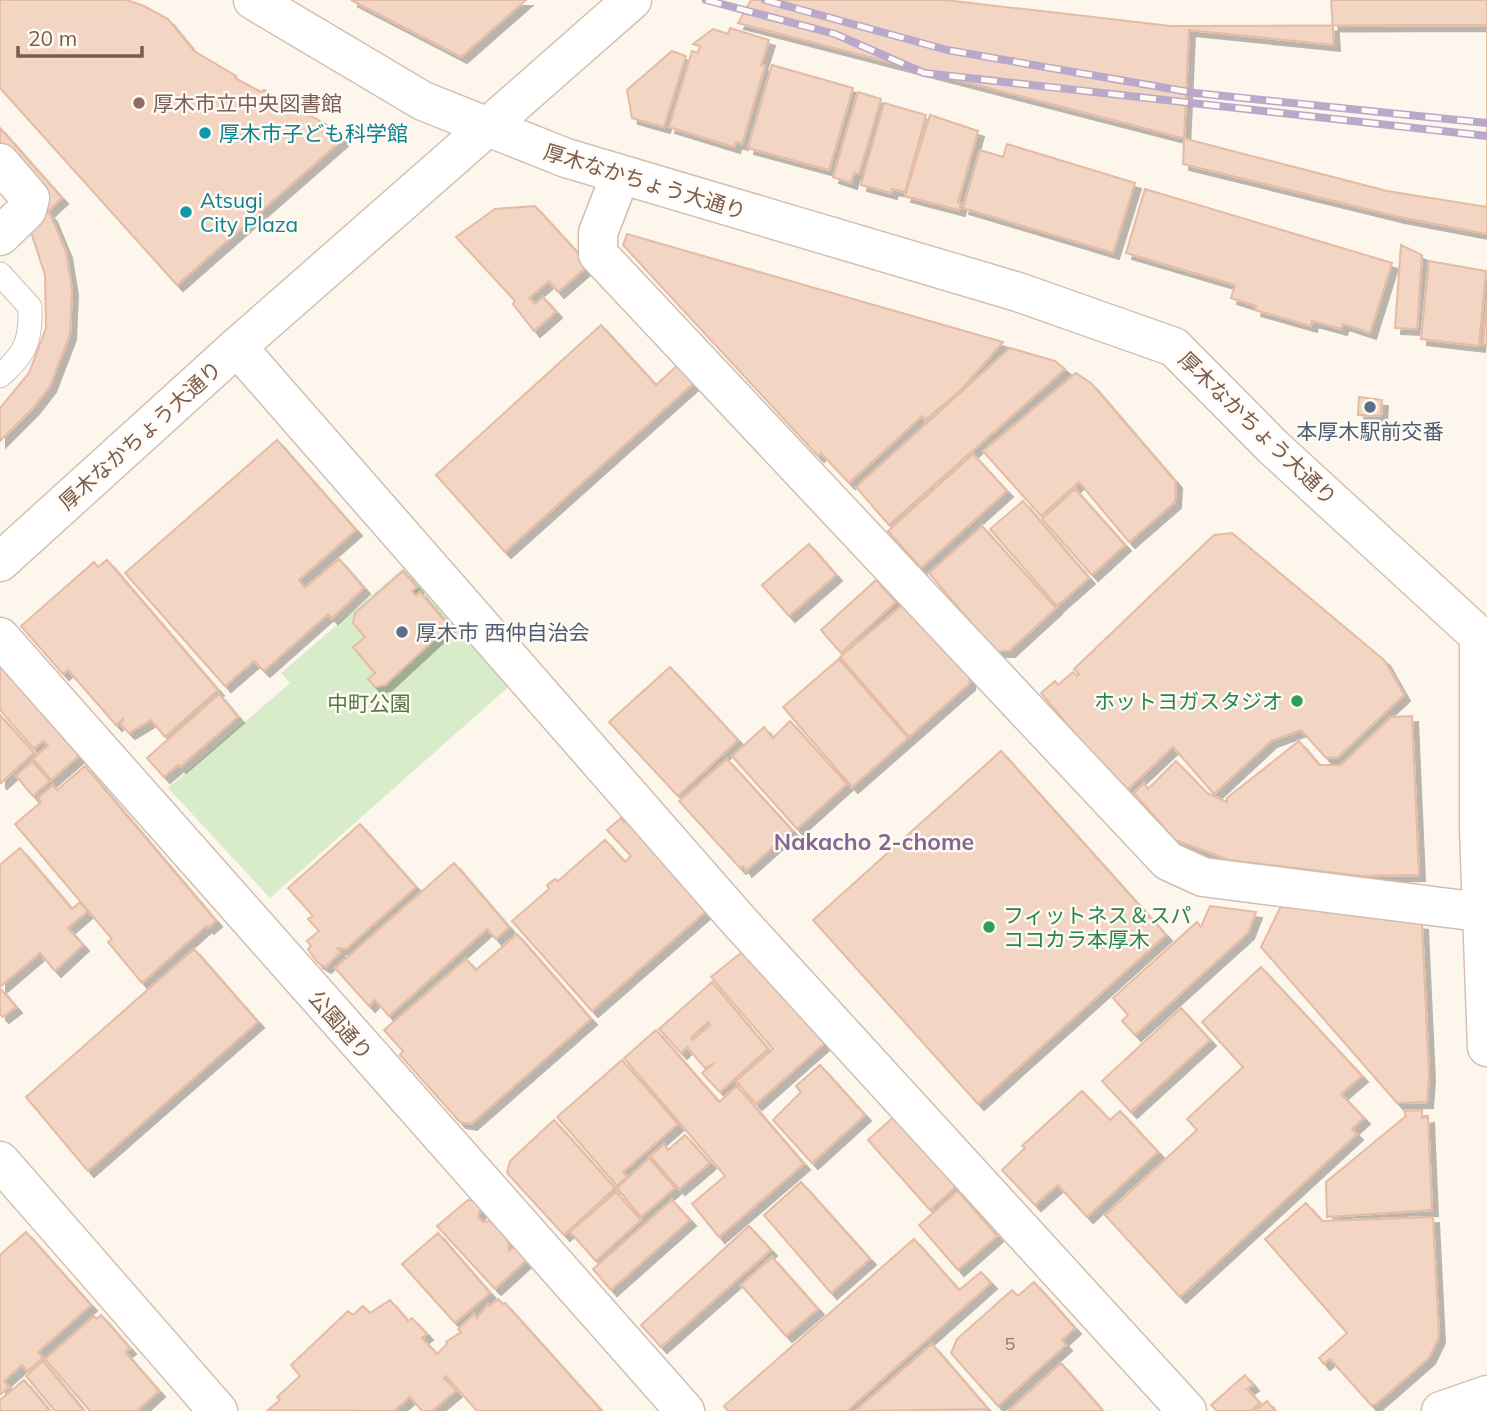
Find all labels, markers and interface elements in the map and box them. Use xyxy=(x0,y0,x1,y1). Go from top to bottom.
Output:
scale bar xyxy=(18,14,142,58)
text: 20 m xyxy=(28,25,77,51)
place label: 厚木市立中央図書館 xyxy=(153,90,342,116)
marker: 厚木市立中央図書館 xyxy=(131,95,147,111)
place label: 厚木市子ども科学館 xyxy=(219,120,408,146)
marker: 厚木市子ども科学館 xyxy=(197,125,213,141)
street label: 厚木なかちょう大通り xyxy=(541,138,749,224)
place label: Atsugi City Plaza xyxy=(200,187,298,237)
marker: Atsugi City Plaza xyxy=(178,204,194,220)
street label: 厚木なかちょう大通り xyxy=(1173,346,1343,510)
street label: 厚木なかちょう大通り xyxy=(53,355,227,515)
marker: 本厚木駅前交番 xyxy=(1362,399,1378,415)
place label: 本厚木駅前交番 xyxy=(1297,418,1444,444)
place label: 厚木市 西仲自治会 xyxy=(416,619,589,645)
marker: 厚木市 西仲自治会 xyxy=(394,624,410,640)
place label: ホットヨガスタジオ xyxy=(1094,688,1283,714)
park label: 中町公園 xyxy=(327,690,411,716)
marker: ホットヨガスタジオ xyxy=(1289,693,1305,709)
district label: Nakacho 2-chome xyxy=(774,827,974,856)
place label: フィットネス＆スパ ココカラ本厚木 xyxy=(1003,902,1192,952)
marker: フィットネス＆スパ ココカラ本厚木 xyxy=(981,919,997,935)
street label: 公園通り xyxy=(304,985,378,1065)
house number: 5 xyxy=(1005,1332,1016,1355)

